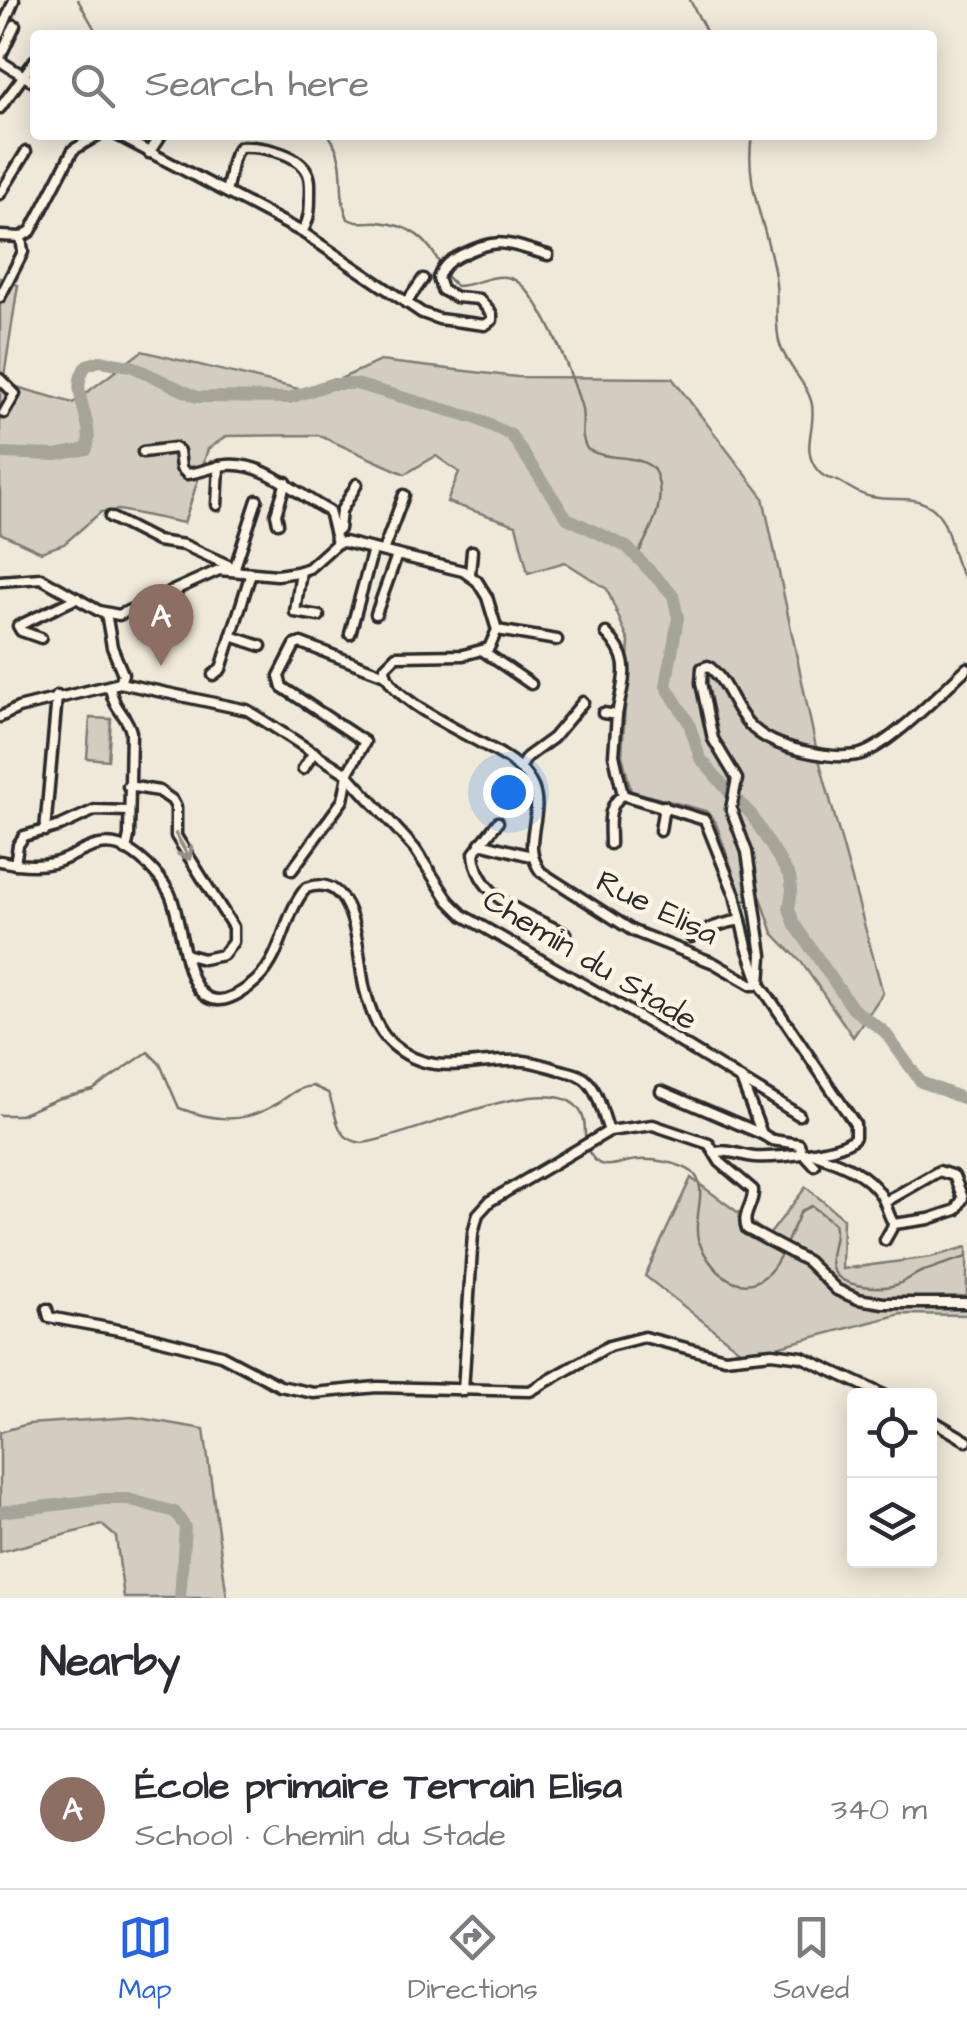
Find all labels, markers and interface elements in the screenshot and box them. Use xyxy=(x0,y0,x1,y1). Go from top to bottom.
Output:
search box xyxy=(30,30,937,140)
icon: search xyxy=(65,58,120,113)
text: Search here xyxy=(145,59,369,111)
pin: A xyxy=(128,584,194,666)
your location xyxy=(483,767,534,818)
one-way arrow xyxy=(174,832,193,861)
street label: Rue Elisa xyxy=(589,859,725,957)
street label: Chemin du Stade xyxy=(474,878,706,1042)
map controls xyxy=(847,1388,937,1568)
button: locate xyxy=(847,1388,937,1478)
button: layers xyxy=(847,1478,937,1568)
text: Nearby xyxy=(40,1634,180,1692)
text: École primaire Terrain Elisa xyxy=(135,1761,622,1813)
text: A xyxy=(62,1787,83,1832)
text: 340 m xyxy=(831,1787,927,1832)
text: School · Chemin du Stade xyxy=(135,1813,506,1858)
tab: Map xyxy=(118,1910,173,2009)
tab: Directions xyxy=(408,1910,538,2009)
tab: Saved xyxy=(773,1910,849,2009)

